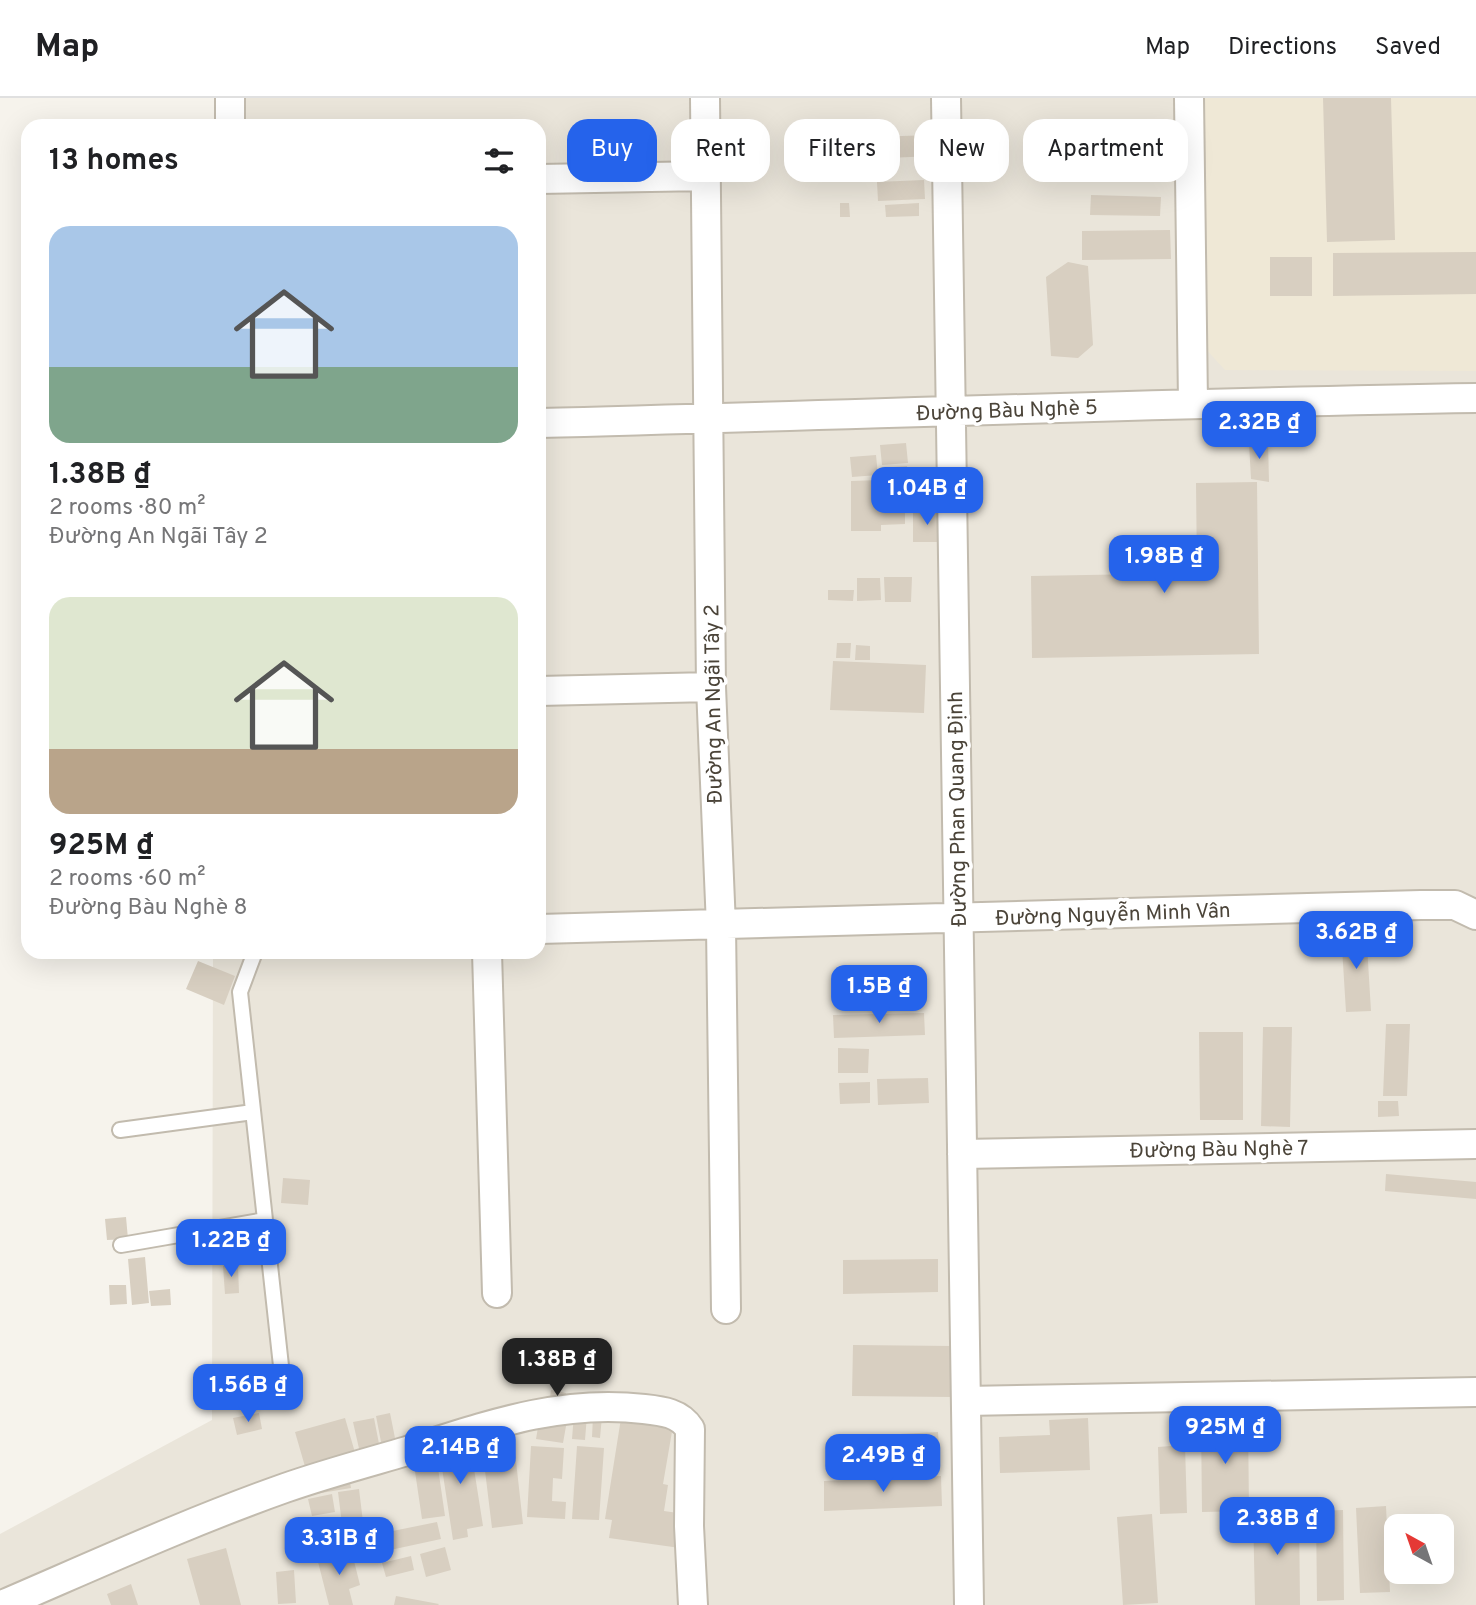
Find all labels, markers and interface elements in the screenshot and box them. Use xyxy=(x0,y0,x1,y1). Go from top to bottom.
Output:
text: Map xyxy=(35,27,99,69)
text: Map xyxy=(1145,33,1190,63)
text: Directions xyxy=(1228,33,1337,63)
text: Saved xyxy=(1375,33,1441,63)
chip: Buy xyxy=(567,119,657,182)
chip: Rent xyxy=(671,119,770,182)
chip: Filters xyxy=(784,119,900,182)
chip: New xyxy=(914,119,1009,182)
chip: Apartment xyxy=(1023,119,1188,182)
icon: filters xyxy=(480,142,518,180)
text: 13 homes xyxy=(49,143,179,180)
icon: home xyxy=(221,271,347,397)
street label: Đường Bàu Nghè 5 xyxy=(916,395,1098,428)
pin: 2.32B ₫ xyxy=(1194,402,1324,461)
text: 2.32B ₫ xyxy=(1218,409,1300,438)
text: 1.38B ₫ xyxy=(49,457,151,494)
pin: 1.04B ₫ xyxy=(862,468,992,527)
text: 1.04B ₫ xyxy=(887,475,967,504)
text: 2 rooms · 80 m² xyxy=(49,494,206,523)
text: Đường An Ngãi Tây 2 xyxy=(49,523,268,552)
pin: 1.98B ₫ xyxy=(1099,536,1229,595)
text: 1.98B ₫ xyxy=(1125,543,1203,572)
street label: Đường An Ngãi Tây 2 xyxy=(699,604,730,804)
icon: home xyxy=(221,642,347,768)
street label: Đường Phan Quang Định xyxy=(943,691,974,927)
text: 925M ₫ xyxy=(49,828,153,865)
text: 2 rooms · 60 m² xyxy=(49,865,206,894)
text: Đường Bàu Nghè 8 xyxy=(49,894,248,923)
street label: Đường Nguyễn Minh Vân xyxy=(995,897,1231,933)
pin: 3.62B ₫ xyxy=(1291,912,1421,971)
text: 3.62B ₫ xyxy=(1315,919,1397,948)
pin: 1.5B ₫ xyxy=(822,965,936,1025)
text: 1.5B ₫ xyxy=(847,973,911,1002)
street label: Đường Bàu Nghè 7 xyxy=(1129,1135,1309,1166)
pin: 1.22B ₫ xyxy=(166,1220,296,1279)
text: 1.22B ₫ xyxy=(192,1227,270,1256)
pin: 1.38B ₫ xyxy=(492,1338,622,1398)
text: 1.38B ₫ xyxy=(518,1346,596,1375)
pin: 1.56B ₫ xyxy=(183,1364,313,1424)
text: 1.56B ₫ xyxy=(209,1372,287,1401)
pin: 925M ₫ xyxy=(1168,1406,1282,1466)
text: 925M ₫ xyxy=(1185,1414,1265,1443)
pin: 2.14B ₫ xyxy=(395,1426,525,1486)
text: 2.14B ₫ xyxy=(421,1434,499,1463)
pin: 2.49B ₫ xyxy=(818,1434,948,1494)
text: 2.49B ₫ xyxy=(841,1442,925,1471)
pin: 2.38B ₫ xyxy=(1212,1498,1342,1557)
text: 2.38B ₫ xyxy=(1236,1505,1318,1534)
north arrow xyxy=(1384,1514,1454,1584)
map controls xyxy=(1384,1514,1454,1584)
pin: 3.31B ₫ xyxy=(274,1518,404,1577)
text: 3.31B ₫ xyxy=(301,1525,377,1554)

